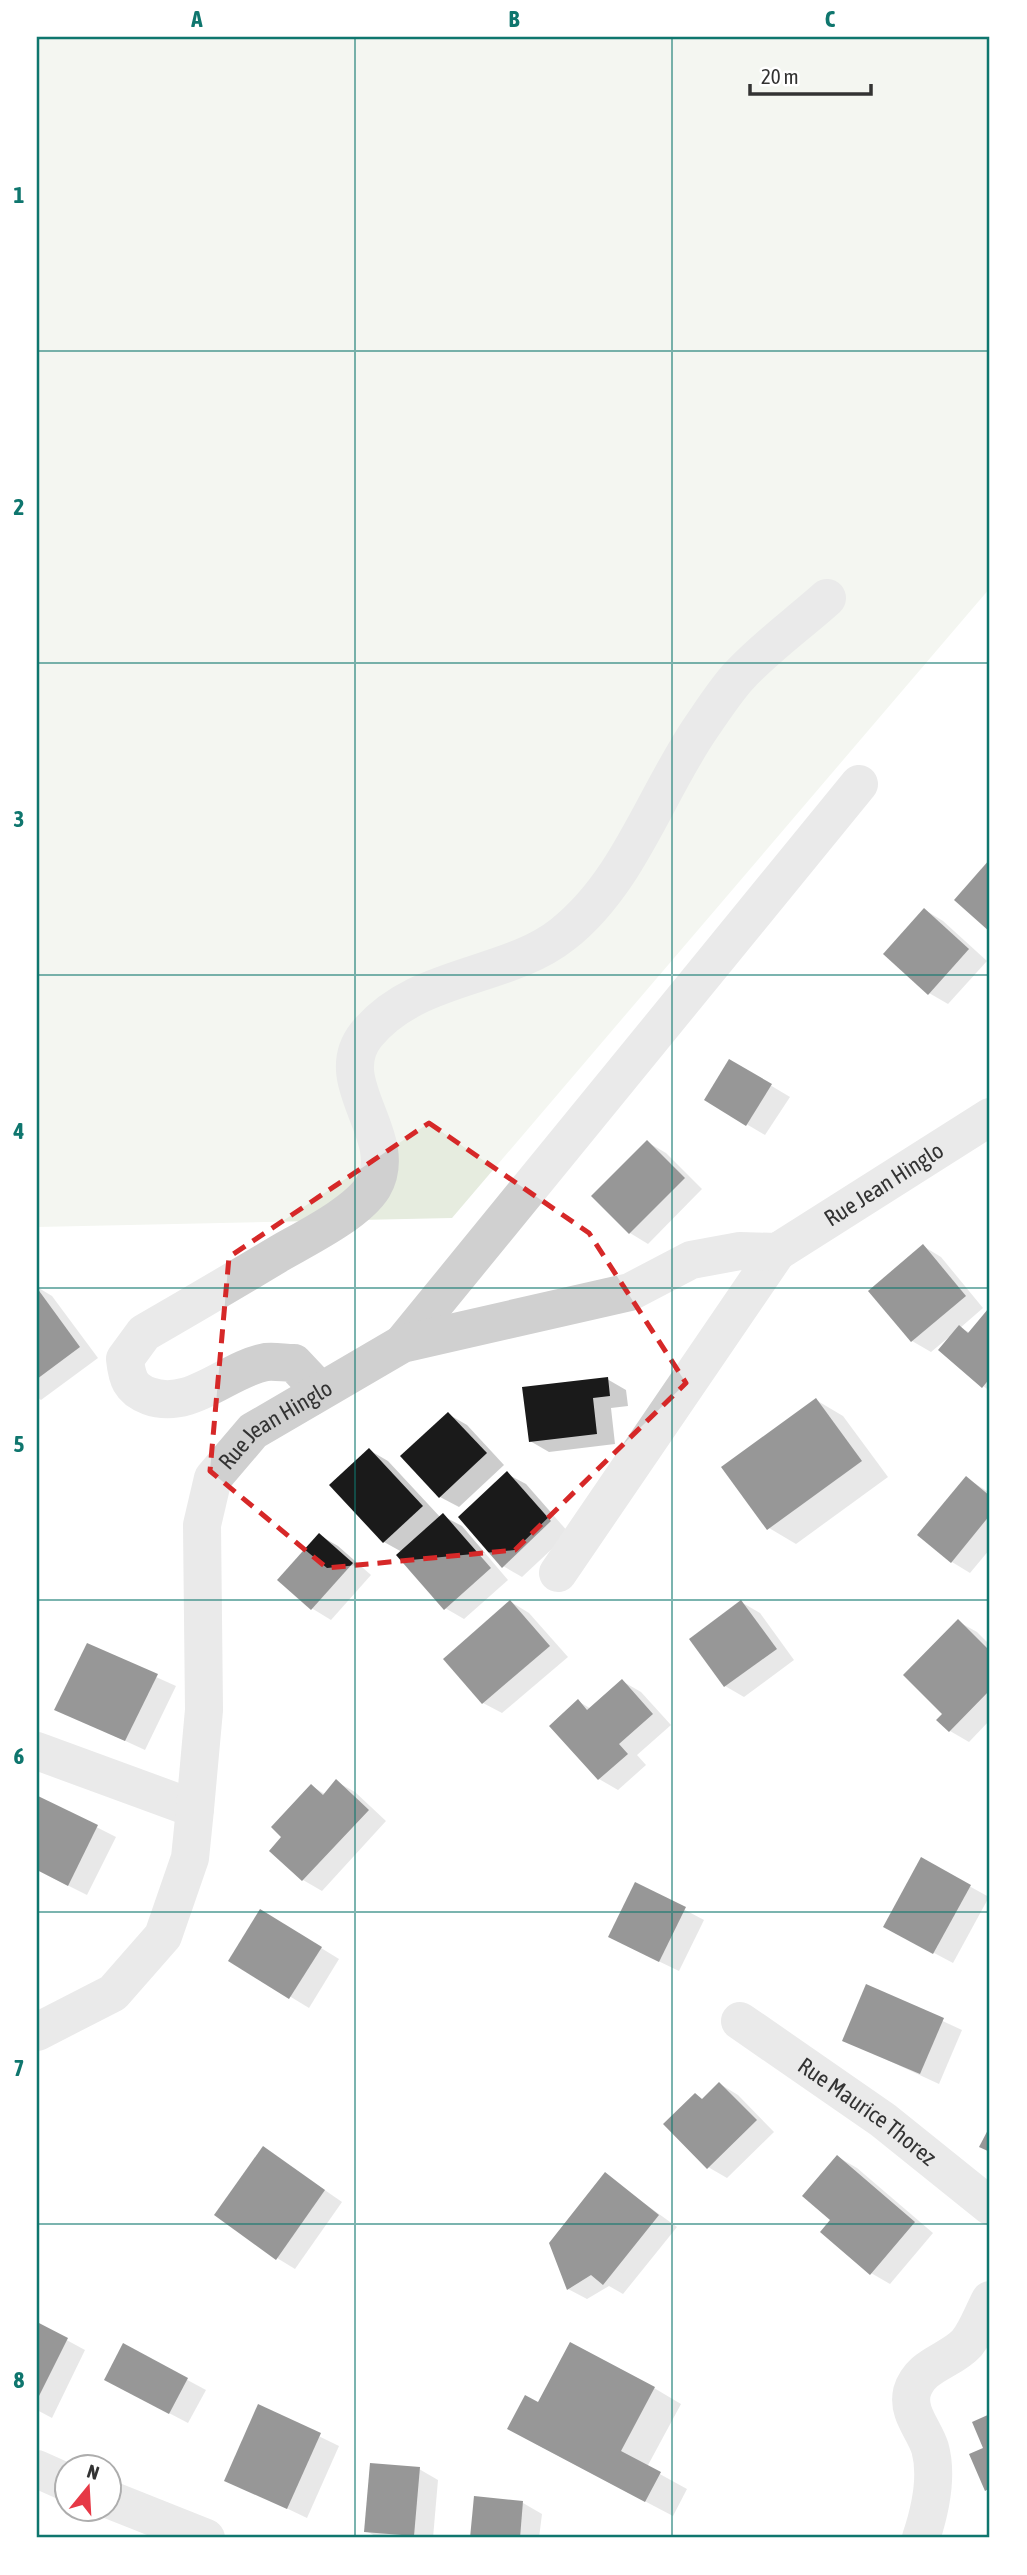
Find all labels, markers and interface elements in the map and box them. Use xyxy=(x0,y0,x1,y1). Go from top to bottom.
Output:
text: A xyxy=(190,6,203,32)
text: B xyxy=(509,6,520,32)
text: C xyxy=(825,6,836,32)
scale bar xyxy=(750,52,871,96)
text: 20 m xyxy=(761,64,799,88)
text: 1 xyxy=(14,182,25,208)
text: 2 xyxy=(14,494,24,520)
text: 3 xyxy=(14,806,24,832)
text: 4 xyxy=(13,1118,25,1144)
street label: Rue Jean Hinglo xyxy=(820,1137,948,1232)
street label: Rue Jean Hinglo xyxy=(213,1375,337,1475)
text: 5 xyxy=(14,1431,25,1457)
text: 6 xyxy=(14,1743,25,1769)
street label: Rue Maurice Thorez xyxy=(793,2052,941,2171)
text: 7 xyxy=(14,2055,24,2081)
text: 8 xyxy=(14,2367,25,2393)
north arrow xyxy=(52,2452,122,2522)
text: N xyxy=(85,2460,102,2484)

